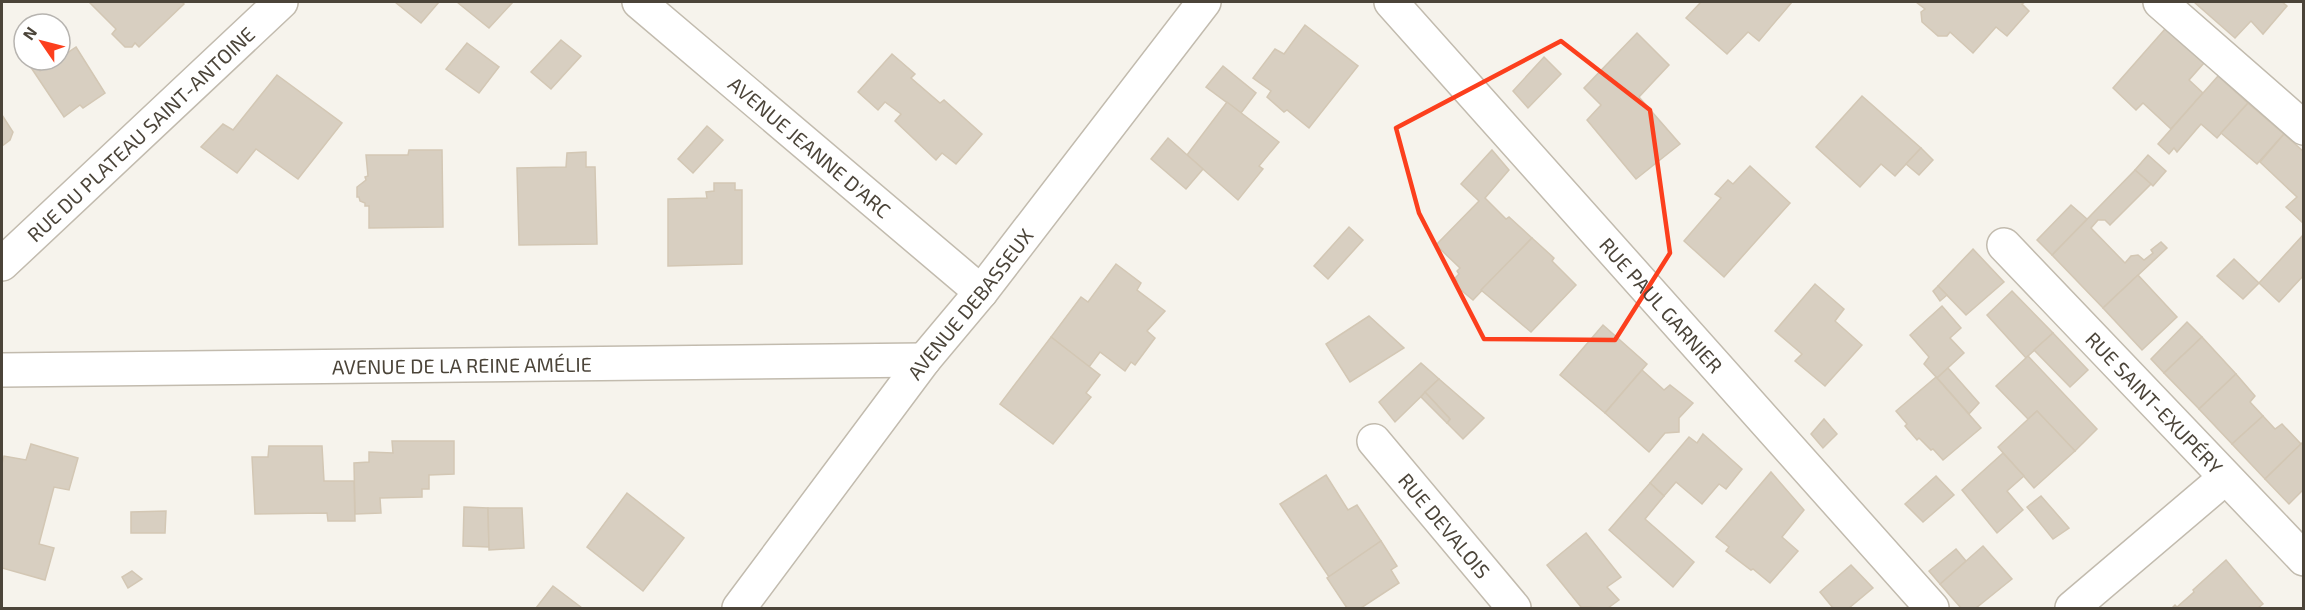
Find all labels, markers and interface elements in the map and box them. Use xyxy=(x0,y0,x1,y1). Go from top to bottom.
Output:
north arrow xyxy=(12,12,72,72)
street label: RUE DU PLATEAU SAINT-ANTOINE xyxy=(22,21,260,245)
street label: AVENUE JEANNE D'ARC xyxy=(724,71,896,222)
street label: AVENUE DEBASSEUX xyxy=(902,223,1038,384)
street label: RUE PAUL GARNIER xyxy=(1595,232,1728,377)
street label: RUE SAINT-EXUPÉRY xyxy=(2081,327,2228,479)
street label: AVENUE DE LA REINE AMÉLIE xyxy=(332,352,592,378)
street label: RUE DEVALOIS xyxy=(1394,468,1496,583)

